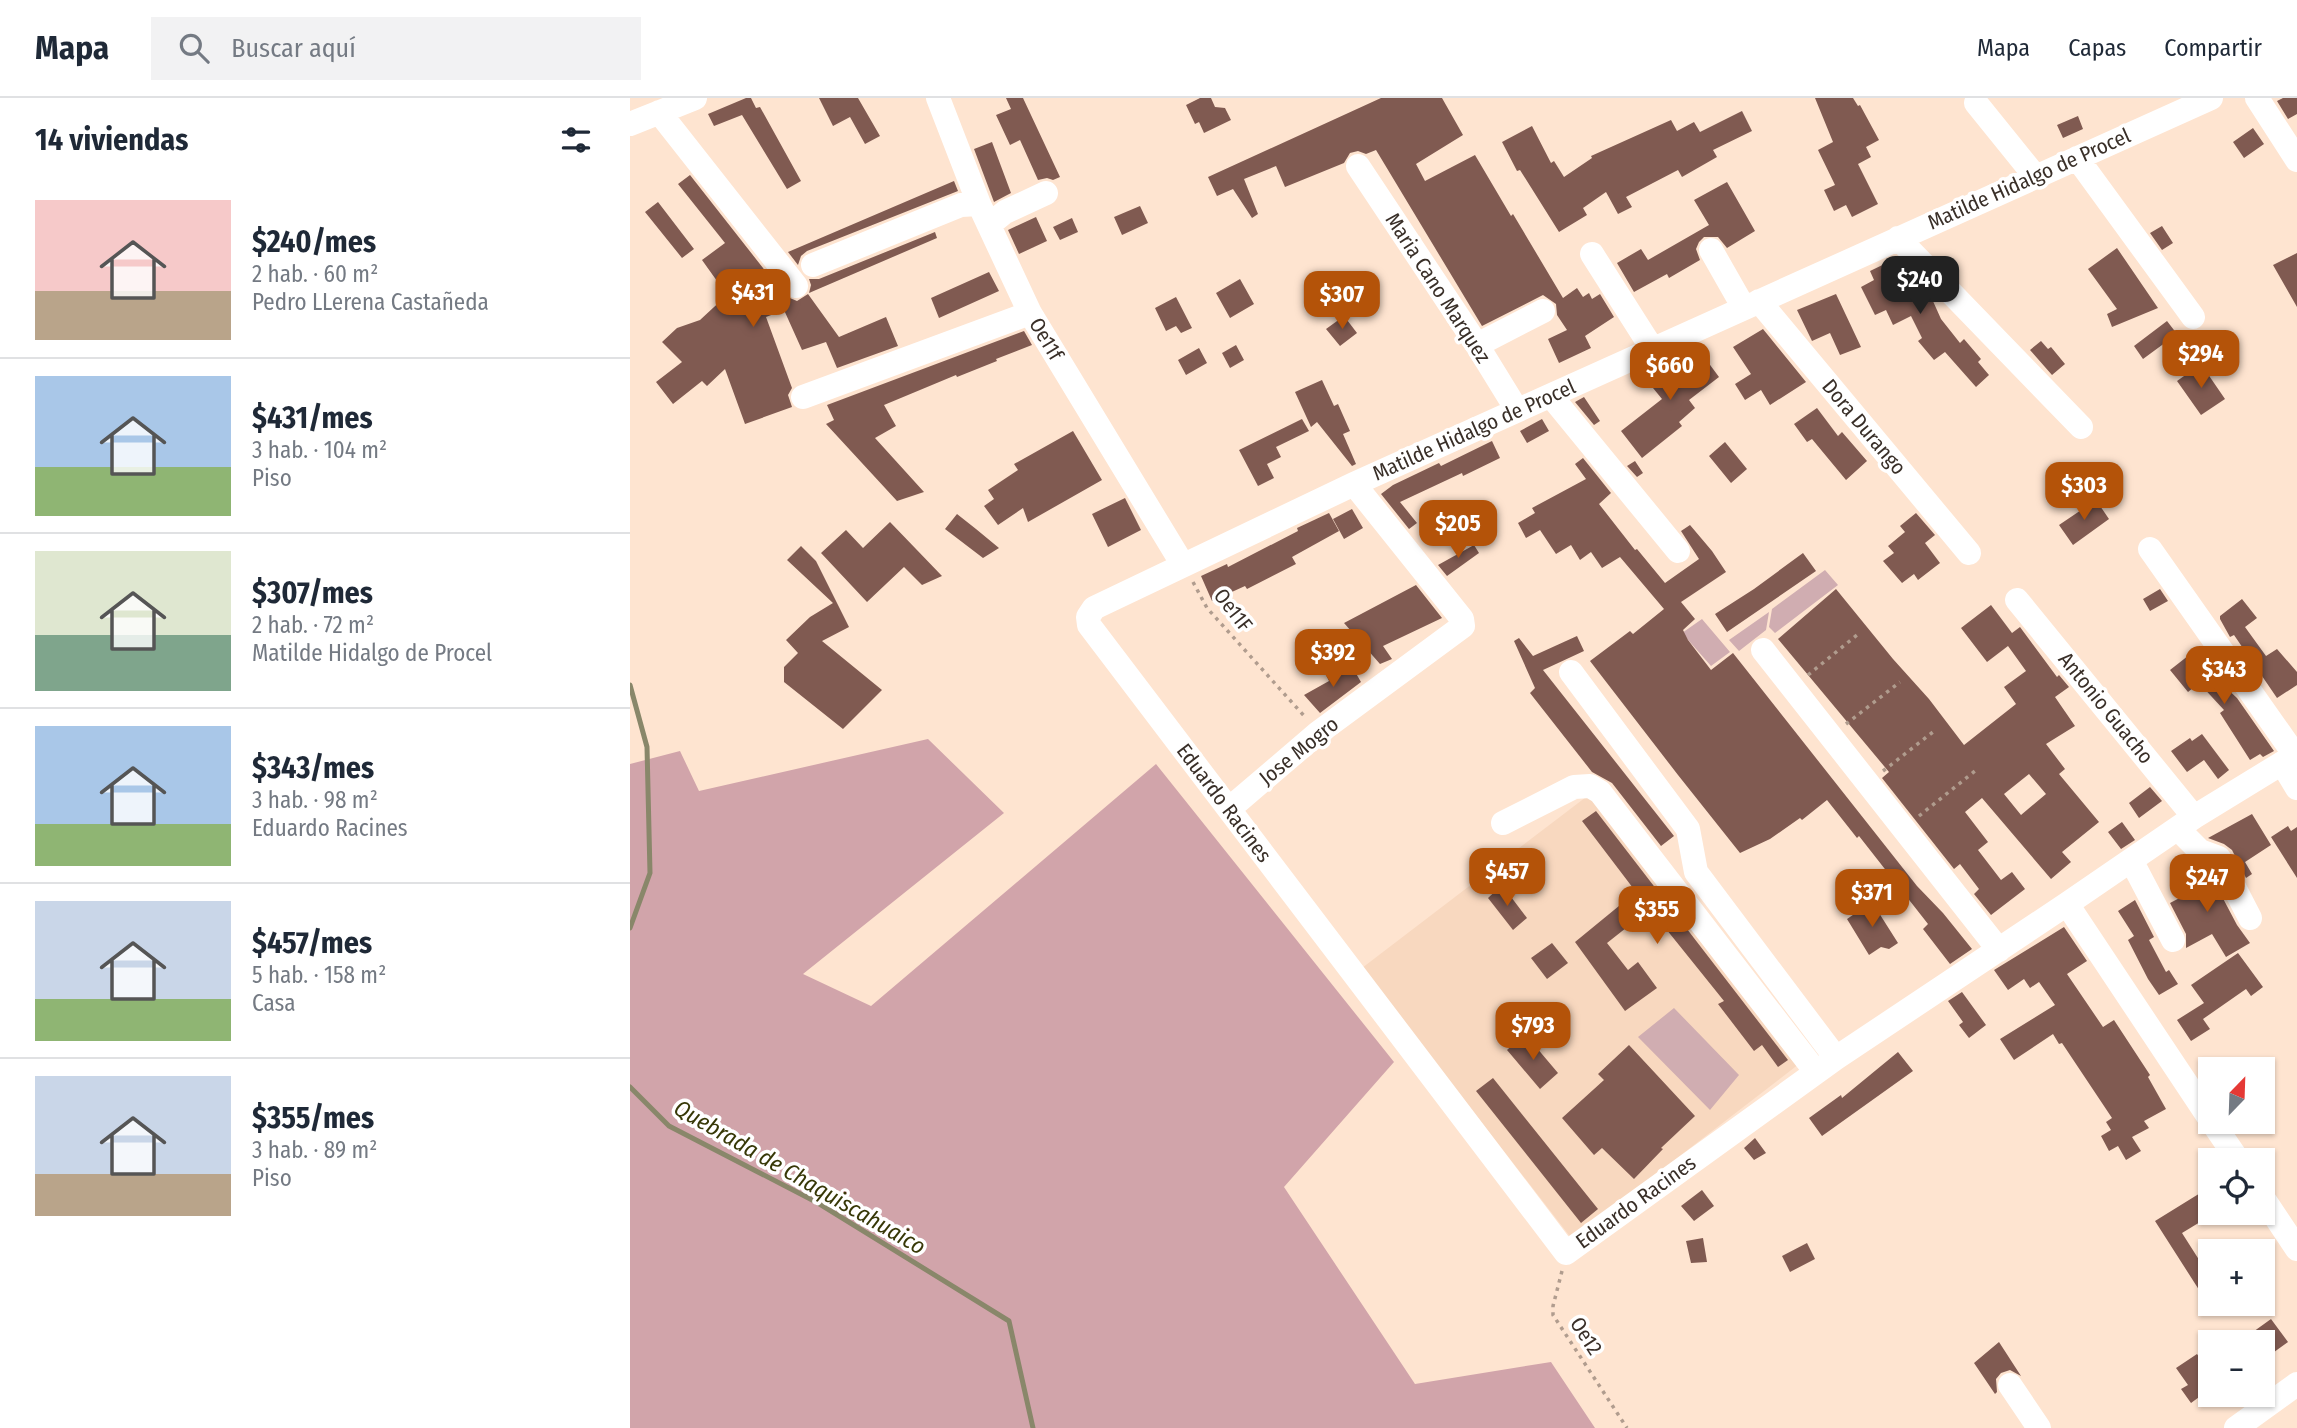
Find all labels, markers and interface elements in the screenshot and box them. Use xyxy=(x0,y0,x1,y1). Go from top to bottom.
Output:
search box xyxy=(151,17,641,80)
text: Mapa xyxy=(35,28,109,68)
icon: search xyxy=(175,29,213,67)
text: Buscar aquí xyxy=(231,33,356,64)
text: Mapa xyxy=(1977,34,2030,62)
text: Capas xyxy=(2068,34,2126,62)
text: Compartir xyxy=(2164,34,2262,62)
icon: filters xyxy=(557,121,595,159)
text: 14 viviendas xyxy=(35,122,188,158)
street label: Matilde Hidalgo de Procel xyxy=(1924,122,2135,235)
street label: Maria Cano Marquez xyxy=(1380,208,1496,368)
text: $240/mes xyxy=(252,224,376,260)
icon: home xyxy=(91,228,175,312)
pin: $240 xyxy=(1879,256,1961,316)
text: 2 hab. · 60 m² xyxy=(252,260,378,288)
text: $240 xyxy=(1897,265,1943,293)
pin: $431 xyxy=(712,270,794,329)
pin: $307 xyxy=(1301,272,1383,331)
text: $431 xyxy=(731,278,775,306)
text: $307 xyxy=(1320,280,1364,308)
text: Pedro LLerena Castañeda xyxy=(252,288,489,316)
street label: Oe11f xyxy=(1023,313,1070,366)
pin: $294 xyxy=(2160,330,2242,390)
text: $294 xyxy=(2178,339,2224,367)
pin: $660 xyxy=(1629,342,1711,402)
text: $660 xyxy=(1646,351,1694,379)
street label: Matilde Hidalgo de Procel xyxy=(1369,373,1580,486)
street label: Dora Durango xyxy=(1816,374,1912,480)
text: $431/mes xyxy=(252,400,373,436)
icon: home xyxy=(91,404,175,488)
text: 3 hab. · 104 m² xyxy=(252,436,387,464)
pin: $303 xyxy=(2043,462,2125,522)
text: Piso xyxy=(252,464,292,492)
text: $303 xyxy=(2061,471,2107,499)
pin: $205 xyxy=(1417,500,1499,560)
text: $205 xyxy=(1435,509,1481,537)
text: $307/mes xyxy=(252,575,373,611)
icon: home xyxy=(91,579,175,663)
street label: Oe11F xyxy=(1208,583,1258,637)
text: 2 hab. · 72 m² xyxy=(252,611,374,639)
pin: $392 xyxy=(1292,630,1374,689)
text: $392 xyxy=(1311,638,1355,666)
text: Matilde Hidalgo de Procel xyxy=(252,639,492,667)
pin: $343 xyxy=(2183,646,2265,706)
street label: Antonio Guacho xyxy=(2053,647,2159,769)
text: $343 xyxy=(2202,655,2246,683)
street label: Jose Mogro xyxy=(1254,711,1344,791)
street label: Eduardo Racines xyxy=(1171,738,1277,868)
text: $343/mes xyxy=(252,750,374,786)
icon: home xyxy=(91,754,175,838)
text: 3 hab. · 98 m² xyxy=(252,786,378,814)
text: Eduardo Racines xyxy=(252,814,408,842)
pin: $457 xyxy=(1466,848,1548,908)
pin: $247 xyxy=(2166,854,2248,914)
text: $457 xyxy=(1485,857,1529,885)
text: $247 xyxy=(2186,863,2228,891)
pin: $371 xyxy=(1831,870,1913,929)
text: $371 xyxy=(1851,878,1893,906)
pin: $355 xyxy=(1616,886,1698,946)
text: $355 xyxy=(1635,895,1679,923)
text: $457/mes xyxy=(252,925,372,961)
icon: home xyxy=(91,929,175,1013)
text: 5 hab. · 158 m² xyxy=(252,961,386,989)
text: Casa xyxy=(252,989,296,1017)
pin: $793 xyxy=(1492,1002,1574,1062)
text: $793 xyxy=(1511,1011,1555,1039)
north arrow xyxy=(2198,1057,2275,1134)
map controls xyxy=(2198,1057,2275,1407)
water label: Quebrada de Chaquiscahuaico xyxy=(669,1093,931,1261)
text: $355/mes xyxy=(252,1100,374,1136)
icon: home xyxy=(91,1104,175,1188)
text: 3 hab. · 89 m² xyxy=(252,1136,377,1164)
button: locate xyxy=(2198,1148,2275,1225)
street label: Eduardo Racines xyxy=(1571,1150,1701,1254)
text: Piso xyxy=(252,1164,292,1192)
button: + xyxy=(2198,1239,2275,1316)
street label: Oe12 xyxy=(1564,1312,1608,1360)
button: − xyxy=(2198,1330,2275,1407)

